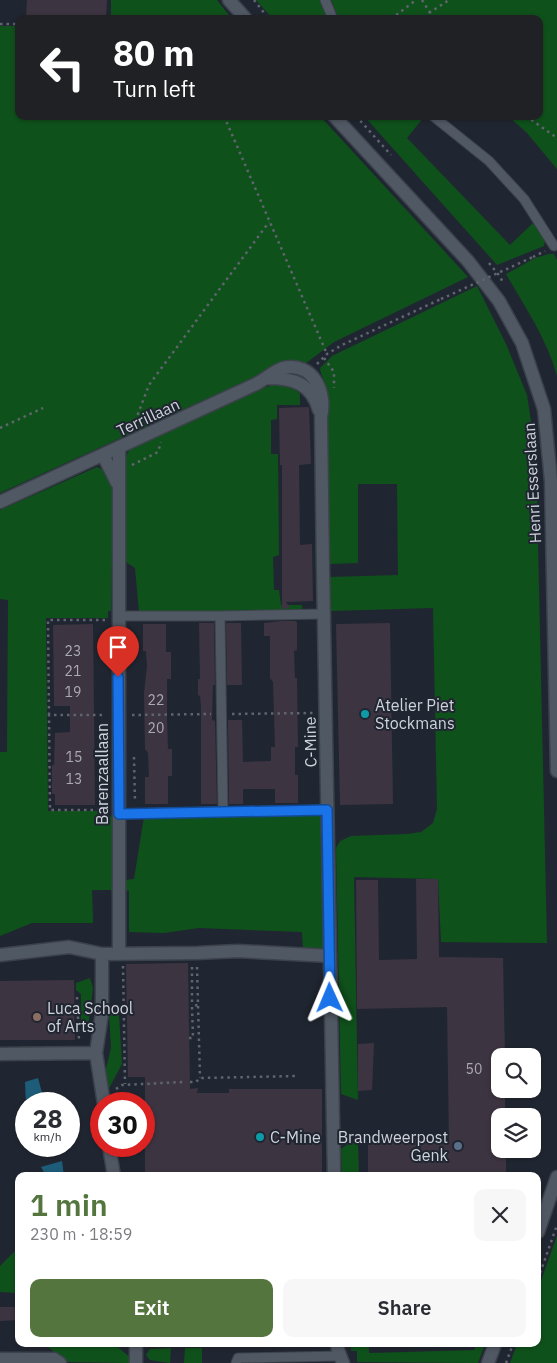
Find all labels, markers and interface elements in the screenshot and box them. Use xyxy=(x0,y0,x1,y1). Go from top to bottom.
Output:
text: 80 m xyxy=(113,30,195,76)
icon: left xyxy=(30,35,95,100)
text: Turn left xyxy=(113,74,196,103)
street label: Terrillaan xyxy=(113,394,183,440)
street label: Henri Esserslaan xyxy=(519,422,545,544)
pin xyxy=(97,626,139,677)
icon: arrive xyxy=(104,633,132,661)
house number: 23 xyxy=(65,642,81,660)
house number: 21 xyxy=(65,662,81,680)
house number: 19 xyxy=(65,683,81,701)
house number: 22 xyxy=(148,691,164,709)
place label: Atelier Piet Stockmans xyxy=(375,695,455,733)
marker: Atelier Piet Stockmans xyxy=(359,708,371,720)
street label: C-Mine xyxy=(300,716,320,768)
house number: 20 xyxy=(148,719,164,737)
street label: Barenzaallaan xyxy=(92,723,112,825)
house number: 15 xyxy=(66,748,82,766)
house number: 13 xyxy=(66,770,82,788)
position arrow xyxy=(303,971,355,1023)
place label: Luca School of Arts xyxy=(47,998,133,1036)
marker: Luca School of Arts xyxy=(31,1011,43,1023)
map controls xyxy=(491,1048,541,1158)
button: search xyxy=(491,1048,541,1098)
house number: 50 xyxy=(466,1060,482,1078)
speed limit sign: 30 xyxy=(90,1092,155,1157)
text: 28 xyxy=(32,1102,63,1135)
button: layers xyxy=(491,1108,541,1158)
place label: C-Mine xyxy=(270,1127,321,1147)
place label: Brandweerpost Genk xyxy=(338,1127,449,1165)
text: km/h xyxy=(33,1129,62,1144)
marker: C-Mine xyxy=(254,1131,266,1143)
marker: Brandweerpost Genk xyxy=(452,1140,464,1152)
text: 1 min xyxy=(30,1185,108,1224)
button: close xyxy=(474,1189,526,1241)
text: 230 m · 18:59 xyxy=(30,1224,132,1244)
button: Exit xyxy=(30,1279,273,1337)
button: Share xyxy=(283,1279,526,1337)

